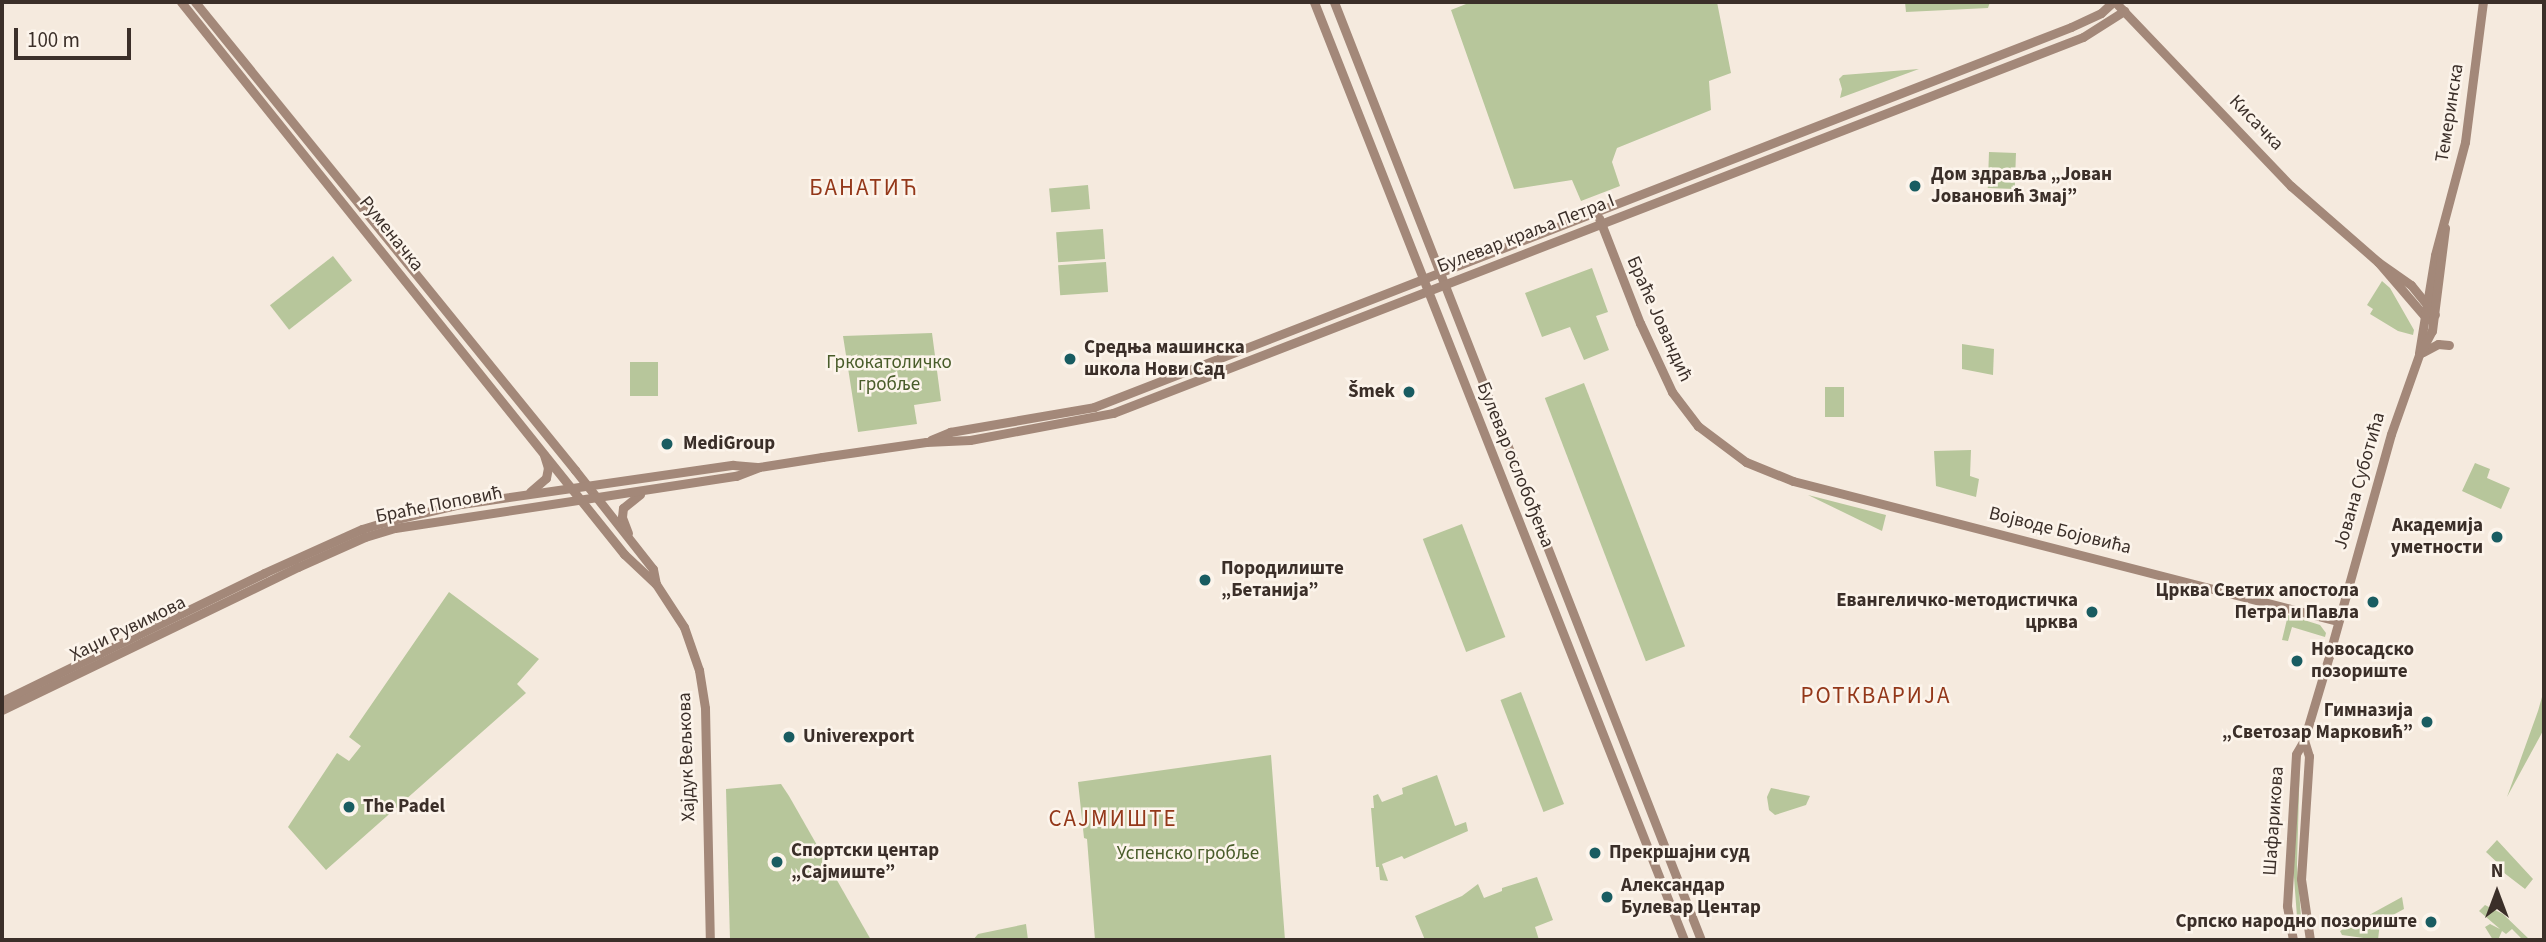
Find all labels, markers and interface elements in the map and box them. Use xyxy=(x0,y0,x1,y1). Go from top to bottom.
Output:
scale bar xyxy=(18,14,135,58)
text: 100 m xyxy=(27,25,80,55)
street label: Темеринска xyxy=(2431,62,2469,164)
street label: Кисачка xyxy=(2224,91,2288,155)
place label: Дом здравља „Јован Јовановић Змај” xyxy=(1931,164,2112,208)
district label: БАНАТИЋ xyxy=(810,174,918,202)
marker: Дом здравља „Јован Јовановић Змај” xyxy=(1905,176,1925,196)
street label: Булевар краља Петра I xyxy=(1434,190,1618,278)
street label: Руменачка xyxy=(354,192,428,276)
street label: Браће Јовандић xyxy=(1621,253,1697,385)
place label: Средња машинска школа Нови Сад xyxy=(1084,337,1245,381)
marker: Средња машинска школа Нови Сад xyxy=(1062,351,1078,367)
park label: Гркокатоличко гробље xyxy=(826,352,952,396)
street label: Булевар ослобођења xyxy=(1471,379,1559,551)
place label: Šmek xyxy=(1348,381,1395,403)
marker: Šmek xyxy=(1401,384,1417,400)
street label: Јована Суботића xyxy=(2330,410,2390,552)
place label: MediGroup xyxy=(683,433,775,455)
marker: MediGroup xyxy=(657,434,677,454)
street label: Браће Поповић xyxy=(374,482,504,528)
street label: Војводе Бојовића xyxy=(1986,502,2134,560)
place label: Академија уметности xyxy=(2391,515,2483,559)
marker: Академија уметности xyxy=(2489,529,2505,545)
place label: Породилиште „Бетанија” xyxy=(1221,558,1344,602)
marker: Породилиште „Бетанија” xyxy=(1195,570,1215,590)
place label: Црква Светих апостола Петра и Павла xyxy=(2155,580,2359,624)
place label: Евангеличко-методистичка црква xyxy=(1836,590,2078,634)
street label: Хаџи Рувимова xyxy=(66,591,190,667)
marker: Црква Светих апостола Петра и Павла xyxy=(2365,594,2381,610)
marker: Евангеличко-методистичка црква xyxy=(2084,604,2100,620)
place label: Новосадско позориште xyxy=(2311,639,2414,683)
marker: Новосадско позориште xyxy=(2289,653,2305,669)
district label: РОТКВАРИЈА xyxy=(1802,682,1950,710)
street label: Хајдук Вељкова xyxy=(673,692,701,822)
place label: Гимназија „Светозар Марковић” xyxy=(2222,700,2413,744)
marker: Гимназија „Светозар Марковић” xyxy=(2419,714,2435,730)
place label: Univerexport xyxy=(803,726,914,748)
marker: Univerexport xyxy=(781,729,797,745)
street label: Шафарикова xyxy=(2259,766,2289,876)
place label: The Padel xyxy=(363,796,445,818)
marker: The Padel xyxy=(341,799,357,815)
district label: САЈМИШТЕ xyxy=(1049,805,1177,833)
place label: Спортски центар „Сајмиште” xyxy=(791,840,939,884)
place label: Прекршајни суд xyxy=(1609,842,1750,864)
park label: Успенско гробље xyxy=(1117,843,1259,865)
marker: Прекршајни суд xyxy=(1587,845,1603,861)
marker: Спортски центар „Сајмиште” xyxy=(769,854,785,870)
north arrow xyxy=(2462,858,2532,928)
text: N xyxy=(2491,858,2503,885)
place label: Александар Булевар Центар xyxy=(1621,875,1761,919)
marker: Александар Булевар Центар xyxy=(1599,889,1615,905)
place label: Српско народно позориште xyxy=(2175,911,2417,933)
marker: Српско народно позориште xyxy=(2423,914,2439,930)

